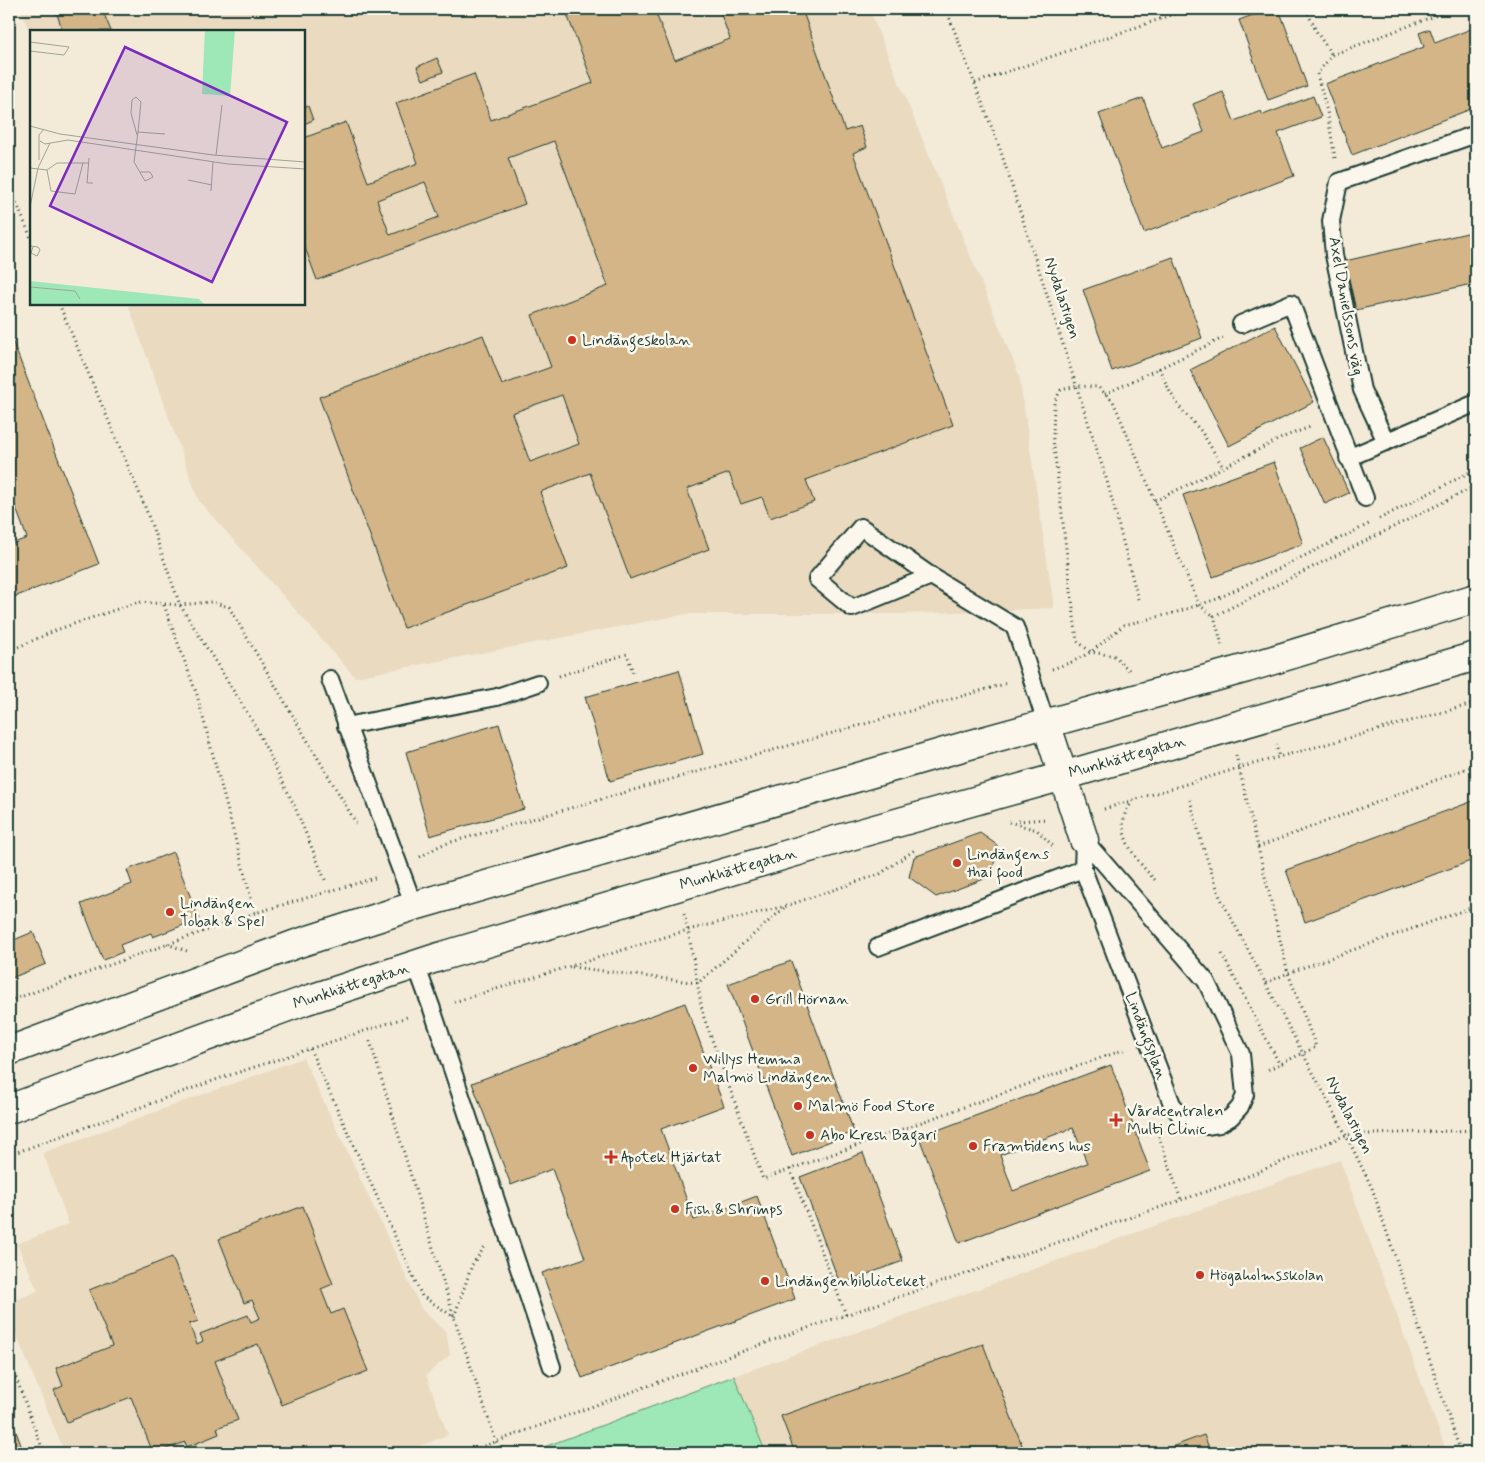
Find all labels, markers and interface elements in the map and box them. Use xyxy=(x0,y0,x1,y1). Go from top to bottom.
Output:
inset map xyxy=(30,30,305,305)
street label: Axel Danielssons väg xyxy=(1323,235,1369,377)
street label: Nydalastigen xyxy=(1039,254,1085,342)
place label: Lindängeskolan xyxy=(582,330,691,352)
marker: Lindängeskolan xyxy=(566,334,578,346)
street label: Munkhättegatan xyxy=(1066,730,1188,784)
street label: Munkhättegatan xyxy=(677,842,799,896)
place label: Lindängens thai food xyxy=(967,844,1049,885)
marker: Lindängens thai food xyxy=(951,857,963,869)
place label: Lindängen Tobak & Spel xyxy=(180,893,264,932)
marker: Lindängen Tobak & Spel xyxy=(164,906,176,918)
street label: Munkhättegatan xyxy=(290,957,412,1015)
place label: Grill Hörnan xyxy=(765,989,850,1010)
street label: Lindängsplan xyxy=(1119,989,1172,1083)
marker: Grill Hörnan xyxy=(749,993,761,1005)
place label: Willys Hemma Malmö Lindängen xyxy=(703,1049,833,1089)
marker: Willys Hemma Malmö Lindängen xyxy=(687,1062,699,1074)
street label: Nydalastigen xyxy=(1320,1072,1378,1158)
place label: Malmö Food Store xyxy=(808,1096,935,1117)
marker: Malmö Food Store xyxy=(792,1100,804,1112)
place label: Vårdcentralen Multi Clinic xyxy=(1127,1101,1224,1140)
marker: Vårdcentralen Multi Clinic xyxy=(1109,1113,1123,1127)
place label: Abo Kresh Bagari xyxy=(820,1125,937,1147)
marker: Abo Kresh Bagari xyxy=(804,1129,816,1141)
place label: Framtidens hus xyxy=(983,1136,1091,1157)
marker: Framtidens hus xyxy=(967,1140,979,1152)
place label: Apotek Hjärtat xyxy=(621,1147,722,1169)
marker: Apotek Hjärtat xyxy=(605,1151,617,1163)
place label: Fish & Shrimps xyxy=(685,1199,783,1220)
marker: Fish & Shrimps xyxy=(669,1203,681,1215)
place label: Högaholmsskolan xyxy=(1210,1265,1324,1286)
marker: Högaholmsskolan xyxy=(1194,1269,1206,1281)
place label: Lindängenbiblioteket xyxy=(775,1271,927,1293)
marker: Lindängenbiblioteket xyxy=(759,1275,771,1287)

